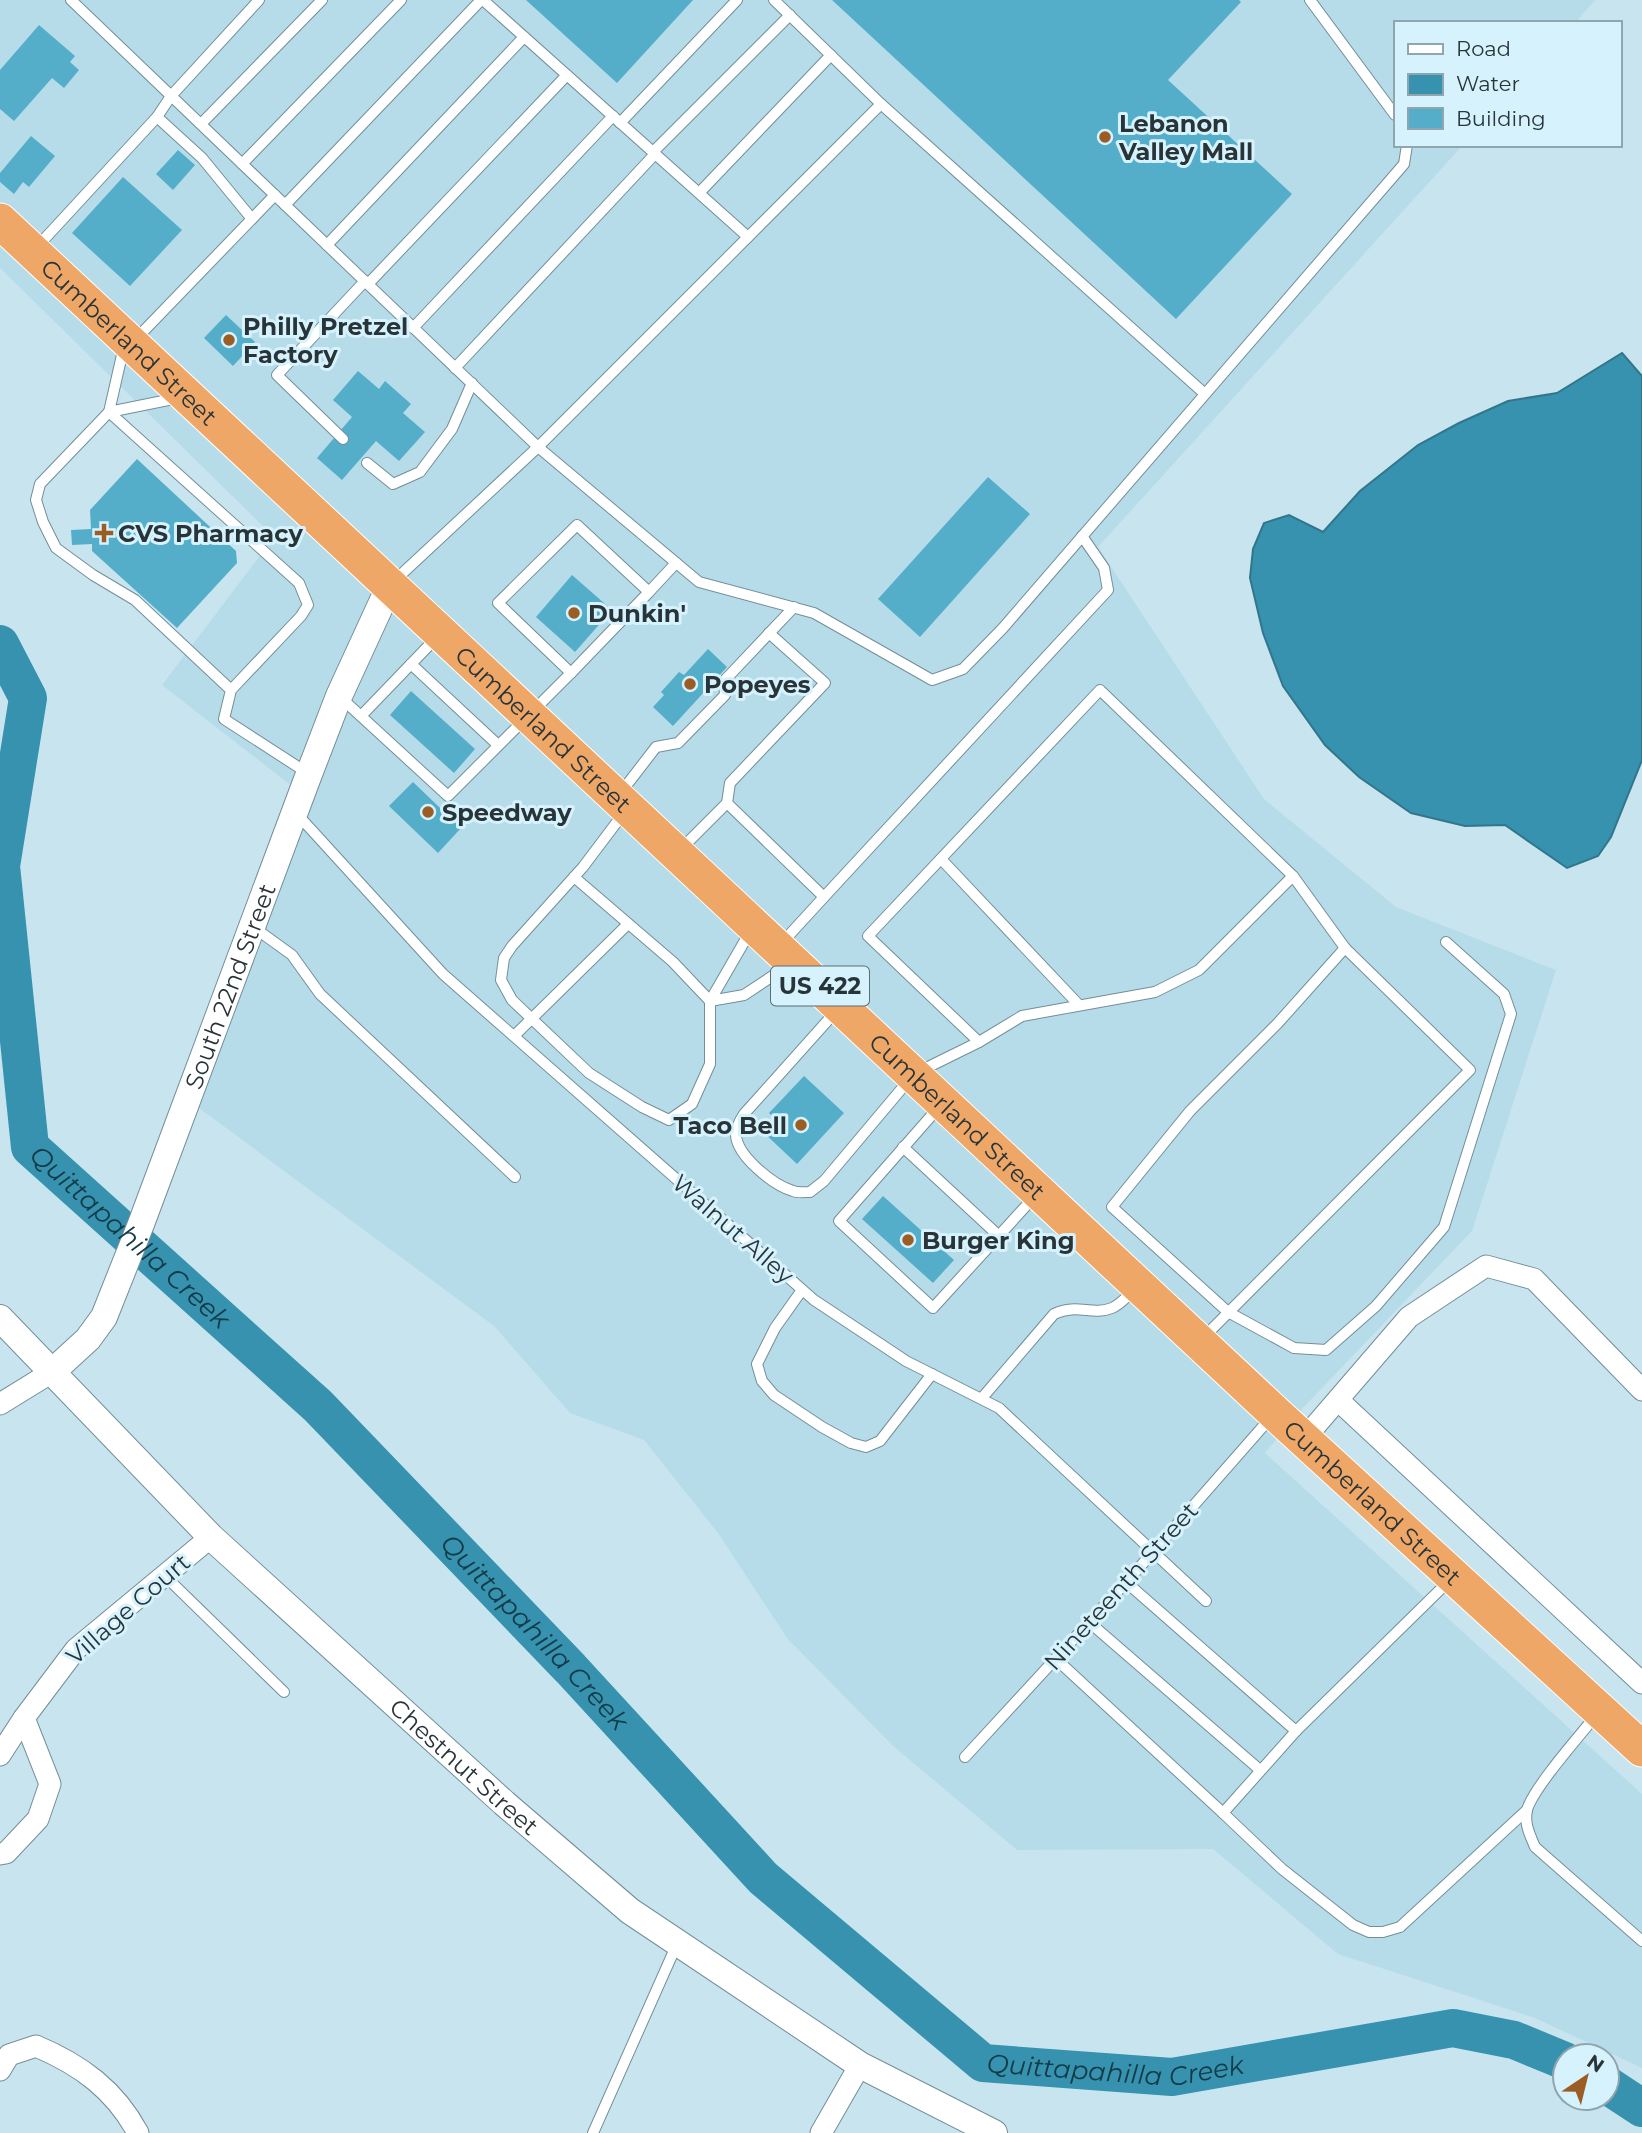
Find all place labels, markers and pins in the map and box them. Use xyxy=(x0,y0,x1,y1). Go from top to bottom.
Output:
place label: Lebanon Valley Mall xyxy=(1118,109,1253,166)
marker: Lebanon Valley Mall xyxy=(1097,129,1113,145)
place label: Philly Pretzel Factory xyxy=(243,312,408,369)
marker: Philly Pretzel Factory xyxy=(221,332,237,348)
place label: CVS Pharmacy xyxy=(118,519,303,548)
marker: CVS Pharmacy xyxy=(96,525,112,541)
place label: Dunkin' xyxy=(588,599,686,628)
marker: Dunkin' xyxy=(566,605,582,621)
place label: Popeyes xyxy=(704,670,811,699)
marker: Popeyes xyxy=(682,676,698,692)
place label: Speedway xyxy=(442,798,572,827)
marker: Speedway xyxy=(420,804,436,820)
place label: Taco Bell xyxy=(673,1111,787,1140)
marker: Taco Bell xyxy=(793,1117,809,1133)
place label: Burger King xyxy=(922,1226,1075,1255)
marker: Burger King xyxy=(900,1232,916,1248)

